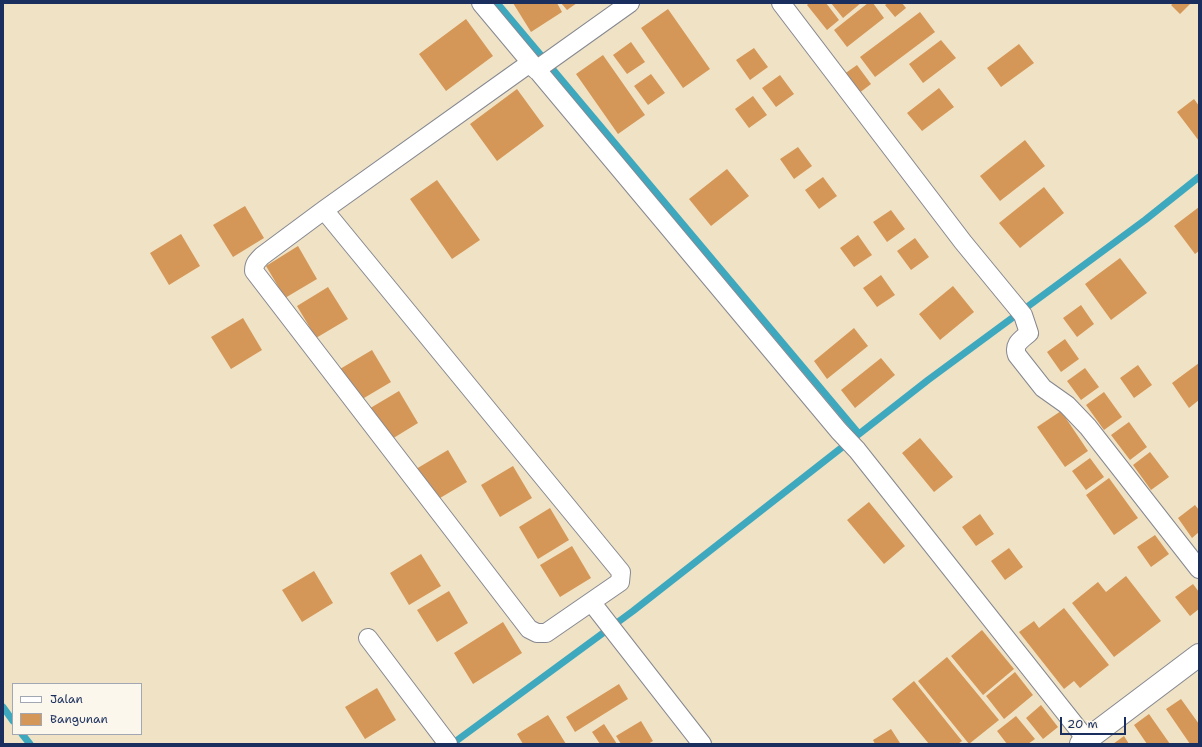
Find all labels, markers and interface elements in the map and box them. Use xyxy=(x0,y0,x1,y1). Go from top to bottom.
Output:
legend xyxy=(12,683,142,735)
text: Jalan xyxy=(50,691,83,707)
scale bar xyxy=(1062,709,1128,735)
text: Bangunan xyxy=(50,711,108,727)
text: 20 m xyxy=(1067,716,1098,732)

